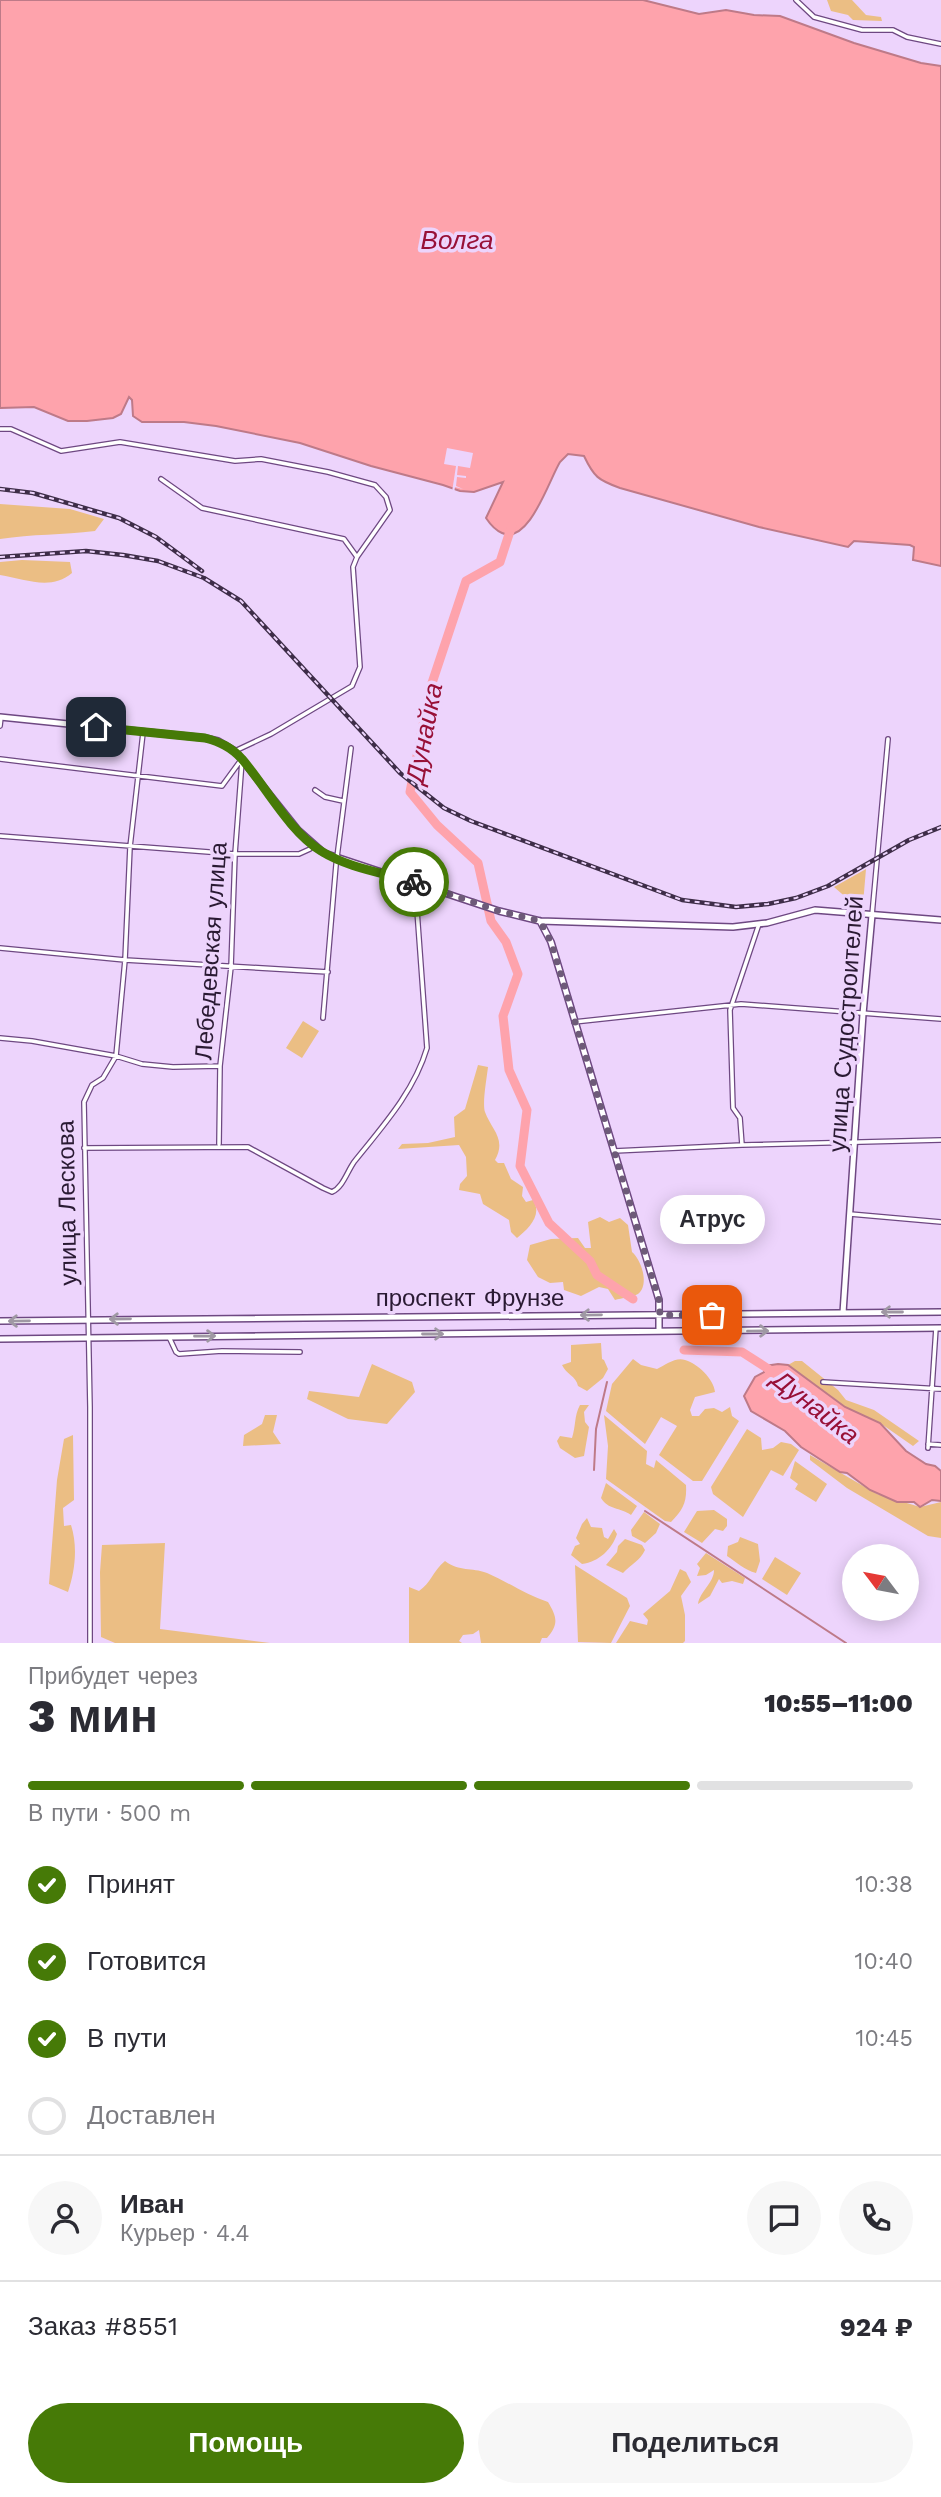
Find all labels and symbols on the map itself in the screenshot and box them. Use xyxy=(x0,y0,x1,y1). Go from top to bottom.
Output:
water label: Волга xyxy=(421,225,493,255)
water label: Дунайка xyxy=(399,680,448,789)
pin xyxy=(66,697,126,757)
street label: Лебедевская улица xyxy=(189,840,233,1061)
courier xyxy=(379,847,449,917)
street label: улица Судостроителей xyxy=(823,895,869,1153)
street label: улица Лескова xyxy=(52,1120,82,1286)
callout: Атрус xyxy=(660,1196,764,1245)
street label: проспект Фрунзе xyxy=(376,1284,564,1312)
pin xyxy=(682,1285,742,1345)
one-way arrow xyxy=(881,1305,904,1319)
one-way arrow xyxy=(580,1308,603,1322)
one-way arrow xyxy=(108,1312,131,1326)
one-way arrow xyxy=(8,1314,31,1328)
one-way arrow xyxy=(747,1324,770,1337)
one-way arrow xyxy=(421,1327,444,1341)
one-way arrow xyxy=(194,1329,217,1343)
water label: Дунайка xyxy=(764,1362,865,1450)
north arrow xyxy=(842,1544,919,1620)

